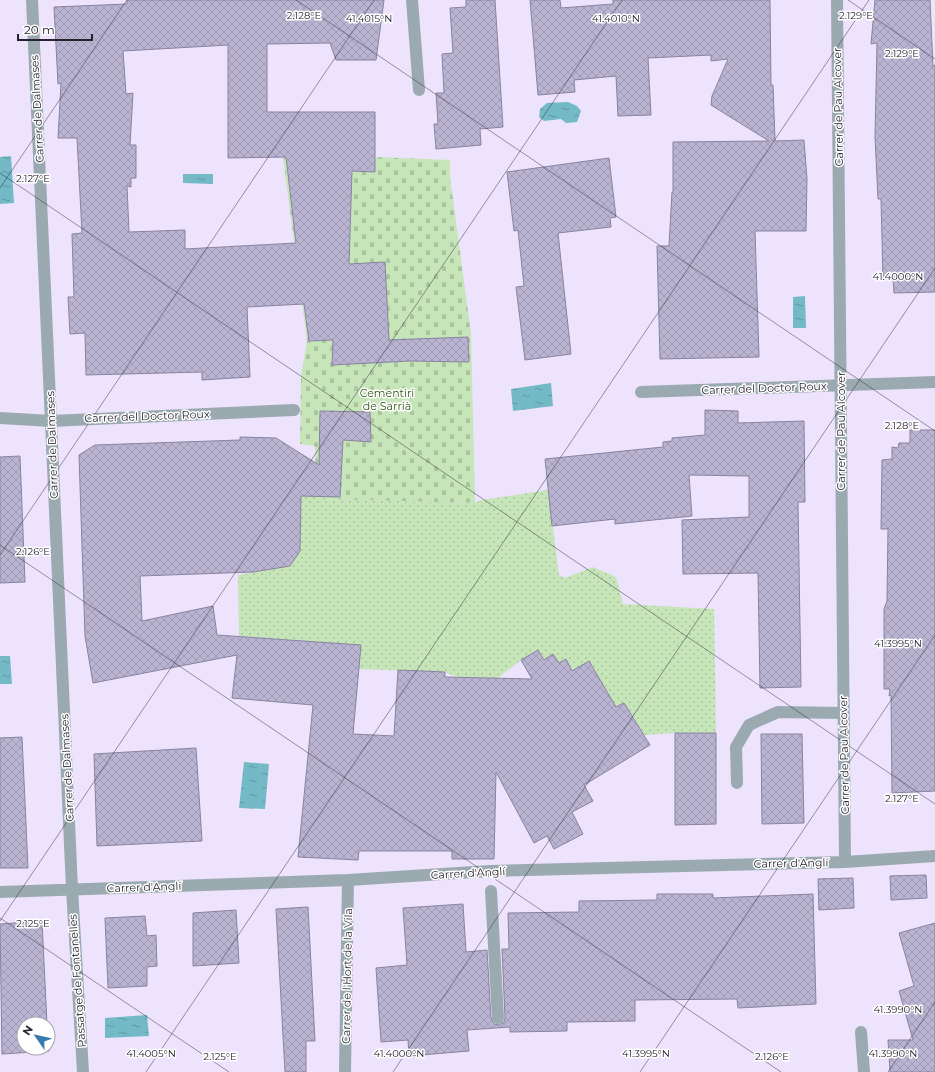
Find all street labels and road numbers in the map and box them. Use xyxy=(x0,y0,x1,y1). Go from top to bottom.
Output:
street label: Carrer de Pau Alcover xyxy=(830,48,846,166)
street label: Carrer de Dalmases xyxy=(27,54,47,163)
street label: Carrer de Pau Alcover xyxy=(834,372,848,490)
street label: Carrer del Doctor Roux xyxy=(701,379,827,397)
street label: Carrer de Dalmases xyxy=(43,390,61,499)
street label: Carrer del Doctor Roux xyxy=(84,407,210,425)
street label: Carrer de Pau Alcover xyxy=(836,696,852,814)
street label: Carrer de Dalmases xyxy=(57,713,77,822)
street label: Carrer d'Anglí xyxy=(754,855,830,871)
street label: Carrer d'Anglí xyxy=(430,864,507,882)
street label: Carrer d'Anglí xyxy=(106,879,183,895)
street label: Carrer de l'Hort de la Vila xyxy=(339,908,355,1044)
street label: Passatge de Fontanelles xyxy=(65,913,89,1048)

